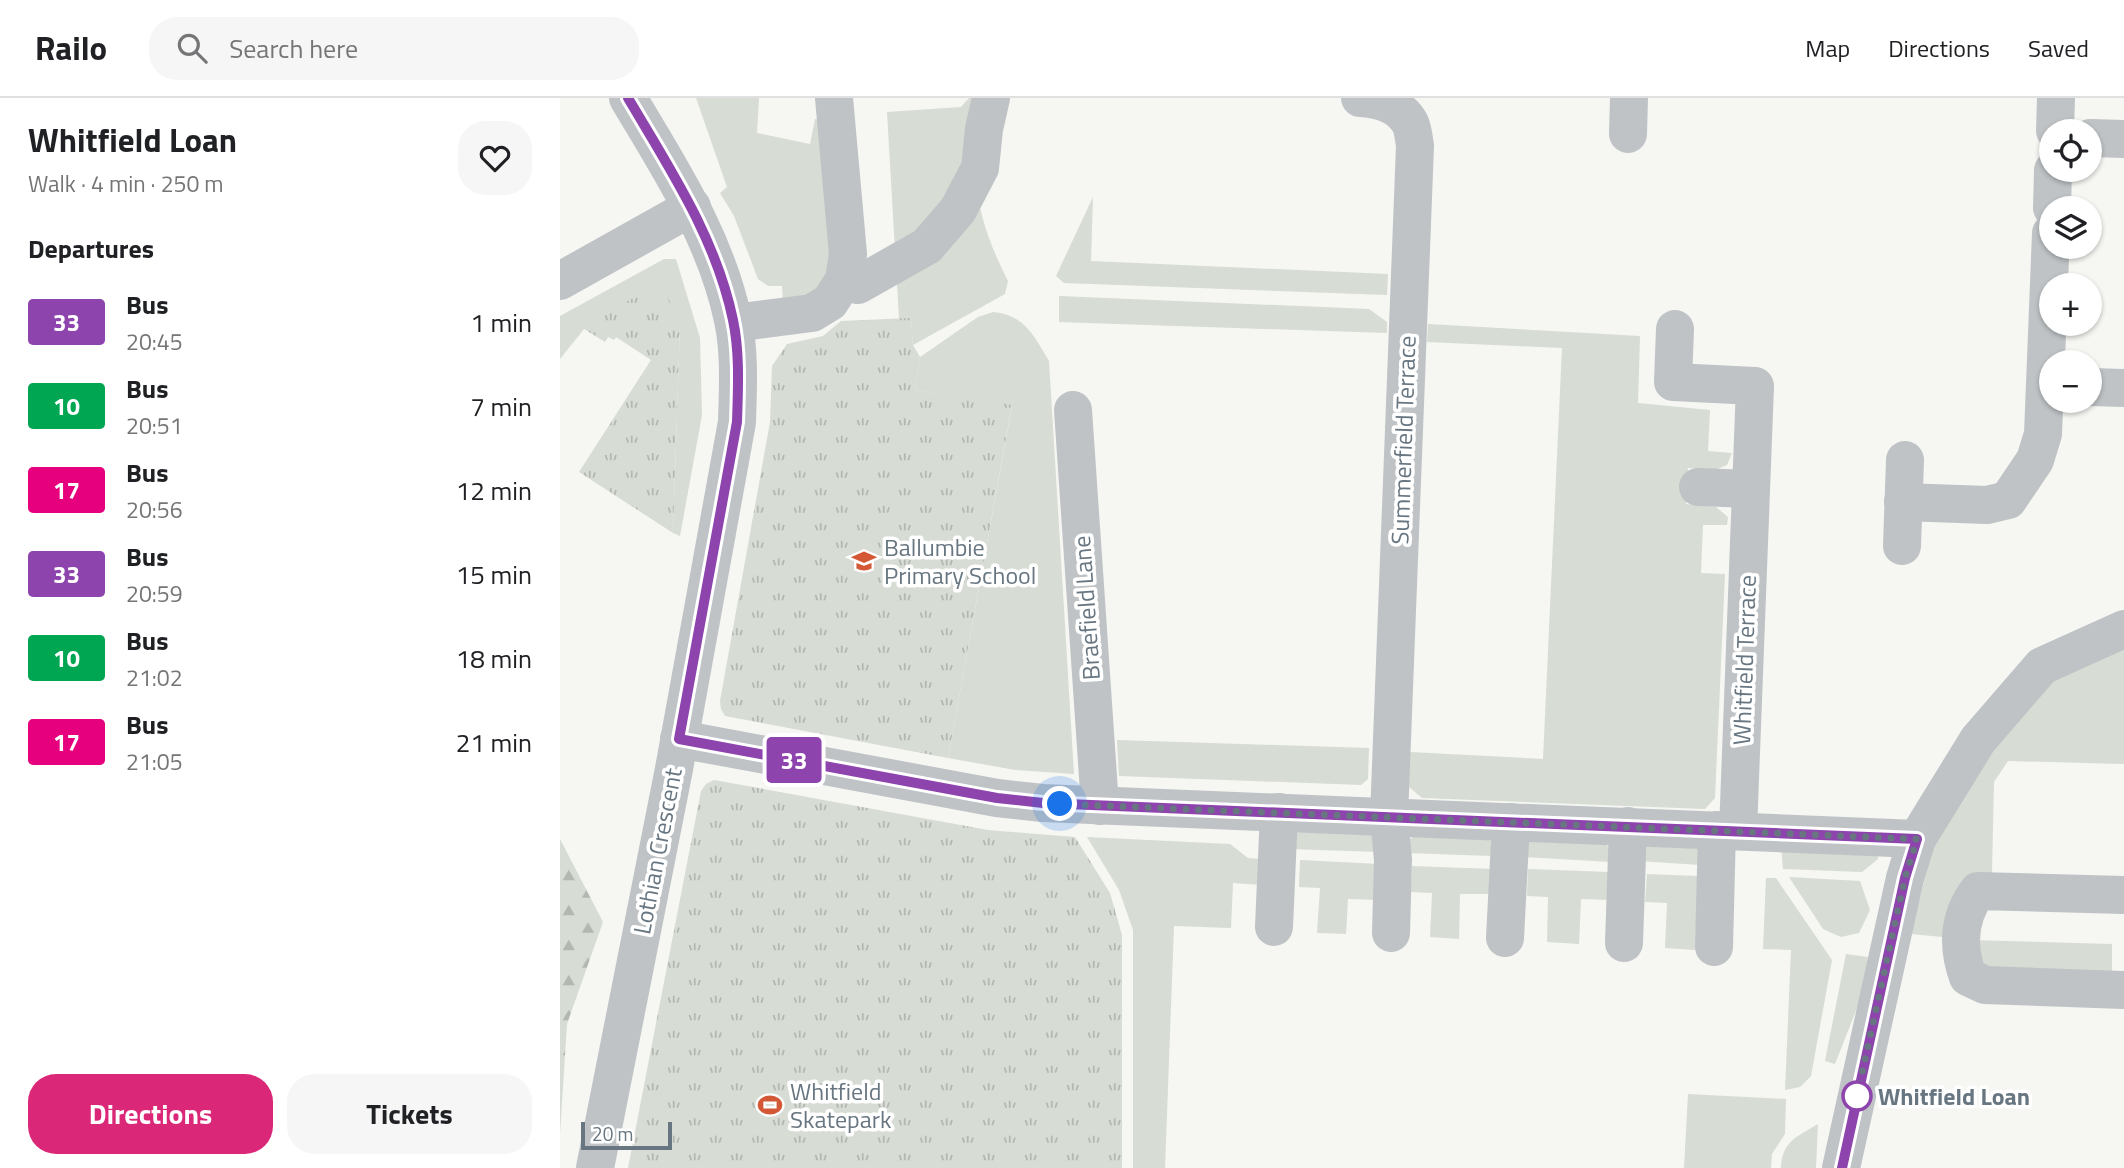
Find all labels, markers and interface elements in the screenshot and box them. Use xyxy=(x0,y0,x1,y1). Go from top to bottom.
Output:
search box xyxy=(149,17,639,80)
text: Railo xyxy=(35,23,107,73)
icon: search xyxy=(173,29,211,67)
text: Search here xyxy=(229,29,358,68)
text: Map xyxy=(1805,30,1850,66)
text: Directions xyxy=(1888,30,1990,66)
text: Saved xyxy=(2028,30,2089,66)
text: Whitfield Loan xyxy=(28,115,237,165)
map controls xyxy=(2039,119,2102,413)
button: locate xyxy=(2039,119,2102,182)
button: heart xyxy=(458,121,532,195)
text: Walk · 4 min · 250 m xyxy=(28,166,224,201)
button: layers xyxy=(2039,196,2102,259)
text: Departures xyxy=(28,229,154,268)
button: + xyxy=(2039,273,2102,336)
text: Bus xyxy=(126,285,168,324)
text: 1 min xyxy=(470,303,532,342)
text: 33 xyxy=(53,304,80,340)
text: 20:45 xyxy=(126,324,183,359)
street label: Summerfield Terrace xyxy=(1381,335,1425,545)
button: − xyxy=(2039,350,2102,413)
text: Bus xyxy=(126,369,168,408)
text: 7 min xyxy=(470,387,532,426)
text: 10 xyxy=(53,388,80,424)
text: 20:51 xyxy=(126,408,183,443)
text: Bus xyxy=(126,453,168,492)
text: 12 min xyxy=(456,471,532,510)
text: 17 xyxy=(53,472,80,508)
text: 20:56 xyxy=(126,492,183,527)
place label: Ballumbie Primary School xyxy=(884,529,1036,593)
street label: Braefield Lane xyxy=(1063,535,1109,681)
text: Bus xyxy=(126,537,168,576)
school or university icon: Ballumbie Primary School xyxy=(850,547,878,575)
text: 15 min xyxy=(456,555,532,594)
text: 33 xyxy=(53,556,80,592)
street label: Whitfield Terrace xyxy=(1723,574,1765,746)
text: 20:59 xyxy=(126,576,183,611)
text: Bus xyxy=(126,621,168,660)
text: 18 min xyxy=(456,639,532,678)
text: 10 xyxy=(53,640,80,676)
text: 21:02 xyxy=(126,660,183,695)
text: Bus xyxy=(126,705,168,744)
text: 21 min xyxy=(456,723,532,762)
text: 17 xyxy=(53,724,80,760)
line badge: 33 xyxy=(762,737,826,783)
text: 33 xyxy=(781,742,807,778)
text: 21:05 xyxy=(126,744,183,779)
street label: Lothian Crescent xyxy=(623,764,691,937)
your location xyxy=(1042,786,1077,821)
place label: Whitfield Skatepark xyxy=(790,1073,892,1137)
button: Directions xyxy=(28,1074,273,1154)
button: Tickets xyxy=(287,1074,532,1154)
place label: Whitfield Loan xyxy=(1878,1078,2030,1114)
marker: Whitfield Loan xyxy=(1842,1081,1872,1111)
sports icon: Whitfield Skatepark xyxy=(756,1091,784,1119)
scale bar xyxy=(581,1119,672,1151)
text: 20 m xyxy=(592,1119,633,1148)

